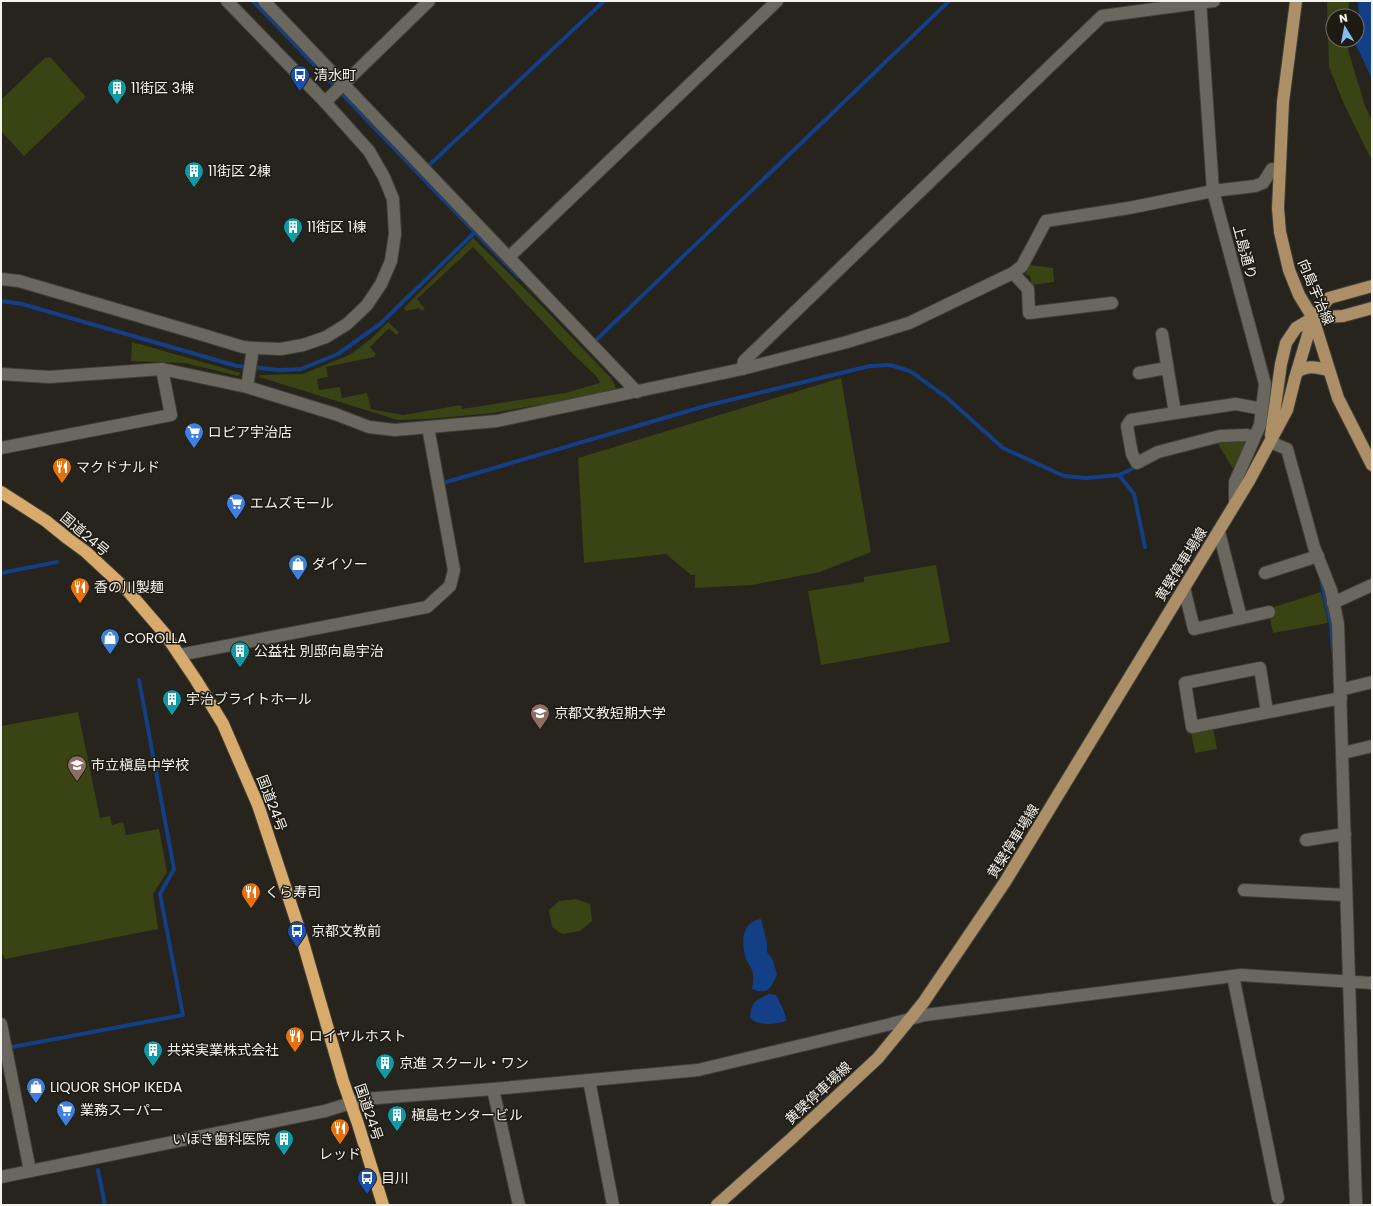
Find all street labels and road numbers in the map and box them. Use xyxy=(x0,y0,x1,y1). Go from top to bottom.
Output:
street label: 上島通り xyxy=(1228,222,1262,282)
street label: 向島宇治線 xyxy=(1293,256,1339,328)
street label: 国道24号 xyxy=(56,507,114,561)
street label: 黄檗停車場線 xyxy=(1150,523,1212,605)
street label: 国道24号 xyxy=(252,772,292,834)
street label: 黄檗停車場線 xyxy=(982,800,1044,882)
street label: 黄檗停車場線 xyxy=(780,1057,856,1129)
street label: 国道24号 xyxy=(350,1081,388,1143)

